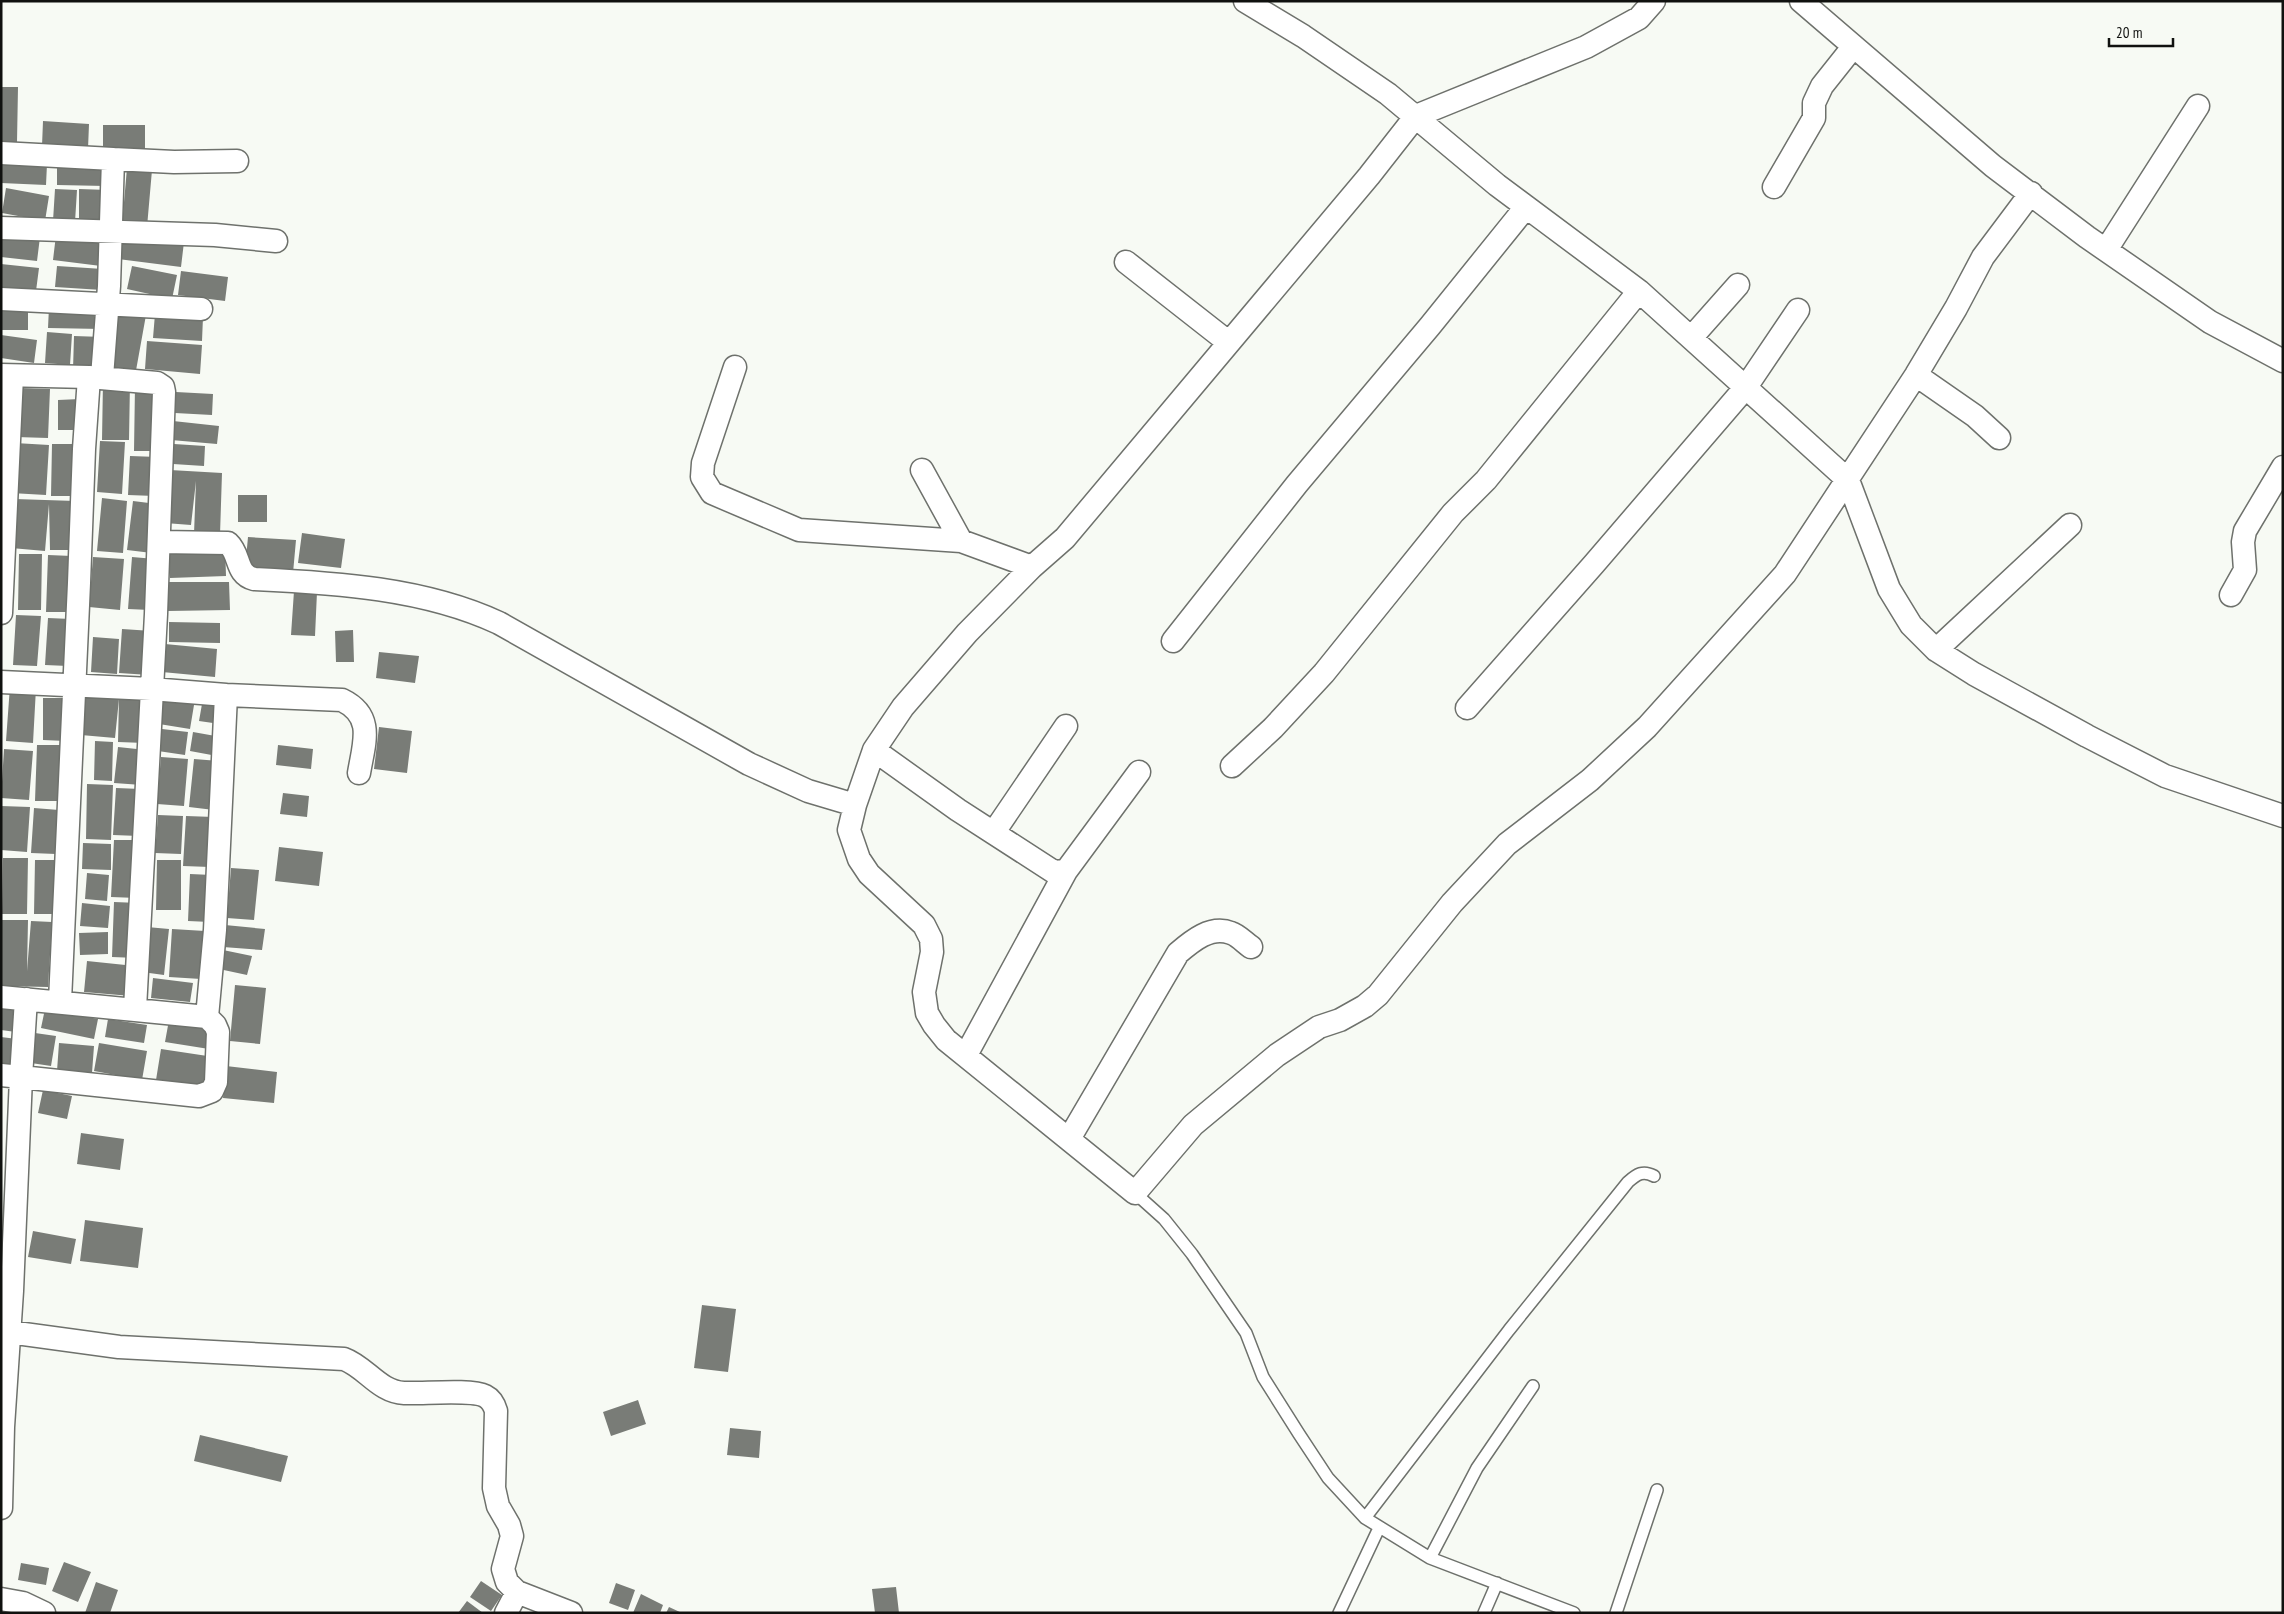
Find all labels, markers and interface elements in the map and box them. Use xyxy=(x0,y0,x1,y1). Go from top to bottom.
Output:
scale bar xyxy=(2109,15,2173,47)
text: 20 m xyxy=(2116,23,2142,42)

